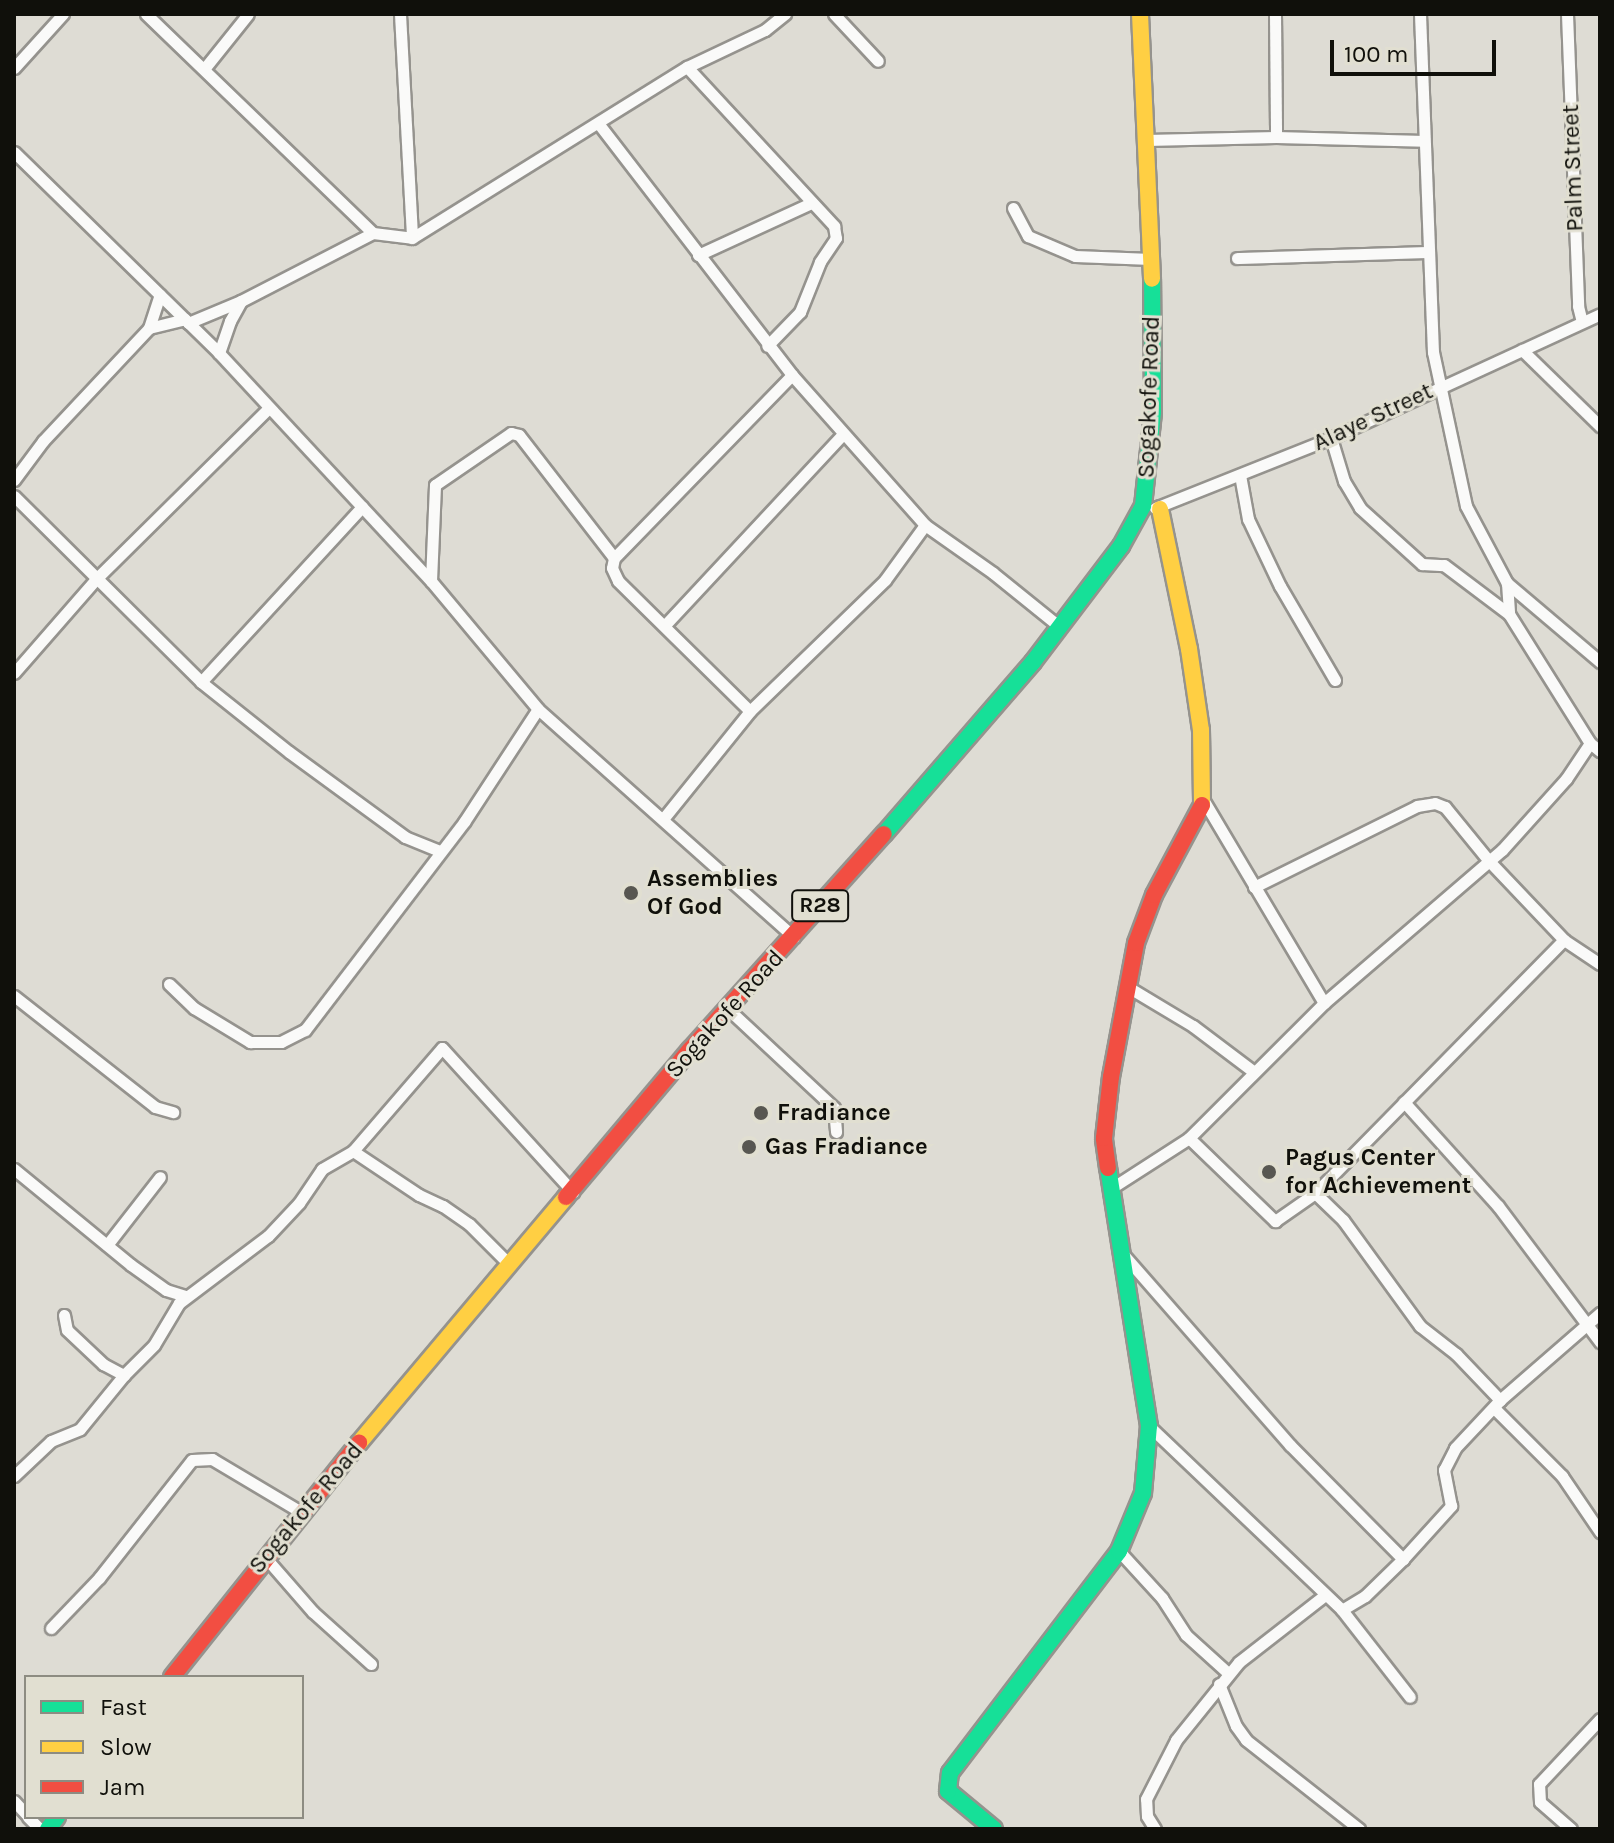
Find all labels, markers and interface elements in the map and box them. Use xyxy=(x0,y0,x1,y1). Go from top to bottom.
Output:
scale bar xyxy=(1334,24,1500,74)
text: 100 m xyxy=(1344,40,1409,68)
street label: Palm Street xyxy=(1556,104,1590,232)
street label: Sogakofe Road xyxy=(1132,315,1166,479)
street label: Alaye Street xyxy=(1309,377,1437,457)
place label: Assemblies Of God xyxy=(647,865,778,921)
marker: Assemblies Of God xyxy=(622,884,640,902)
road number: R28 xyxy=(790,888,850,924)
street label: Sogakofe Road xyxy=(660,944,790,1084)
place label: Fradiance xyxy=(777,1099,891,1127)
marker: Fradiance xyxy=(752,1104,770,1122)
place label: Gas Fradiance xyxy=(765,1133,928,1161)
marker: Gas Fradiance xyxy=(740,1138,758,1156)
place label: Pagus Center for Achievement xyxy=(1285,1144,1471,1200)
marker: Pagus Center for Achievement xyxy=(1260,1163,1278,1181)
street label: Sogakofe Road xyxy=(243,1436,369,1580)
legend xyxy=(24,1675,304,1819)
text: Fast xyxy=(100,1693,147,1721)
text: Slow xyxy=(100,1733,152,1761)
text: Jam xyxy=(100,1773,145,1801)

